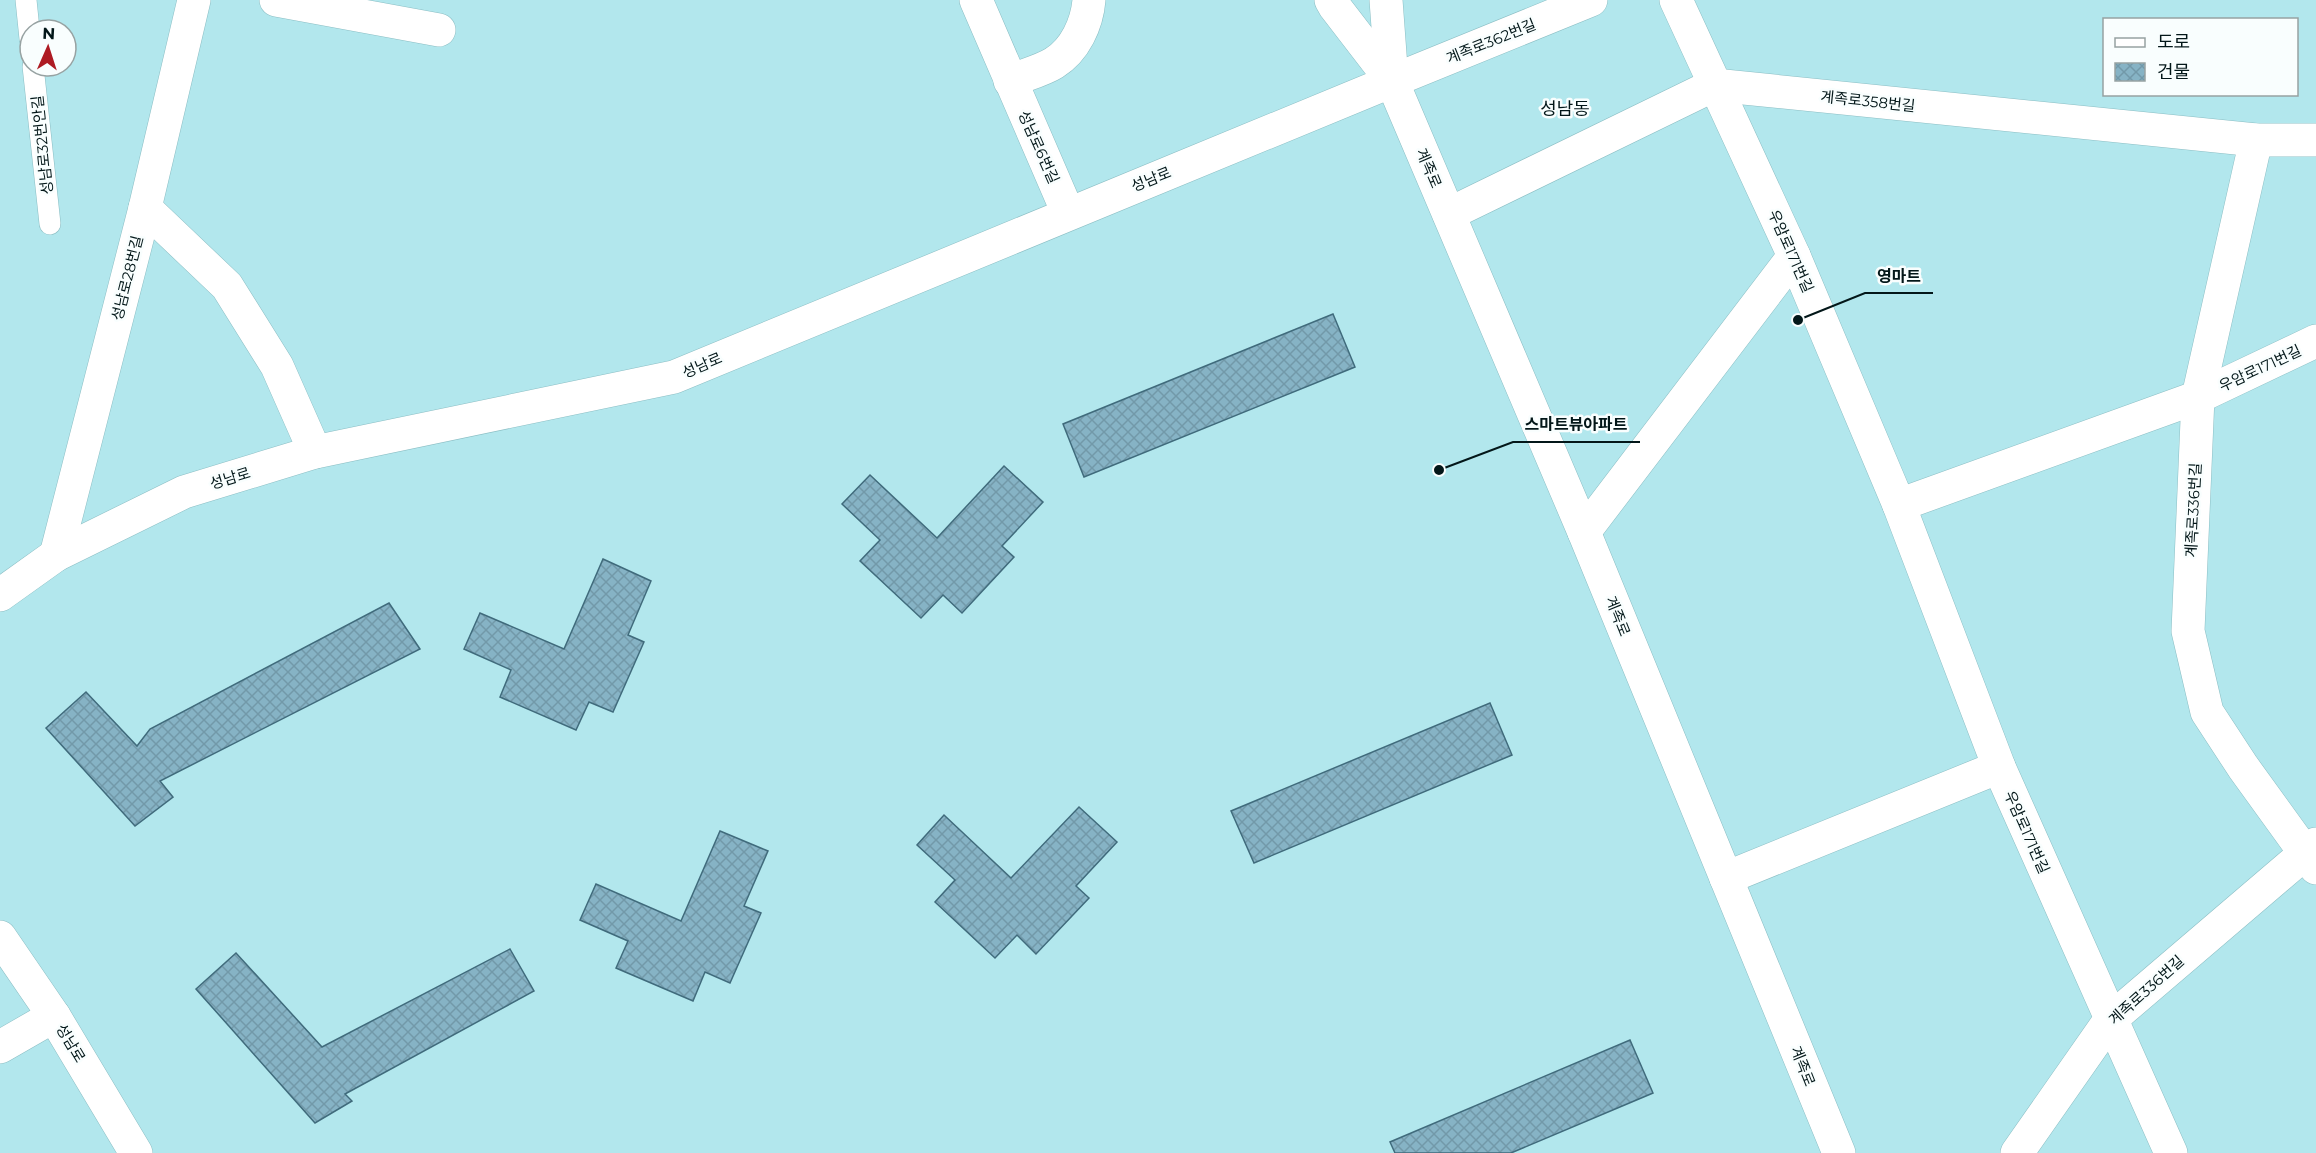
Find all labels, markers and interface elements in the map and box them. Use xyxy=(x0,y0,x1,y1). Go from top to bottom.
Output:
street label: 계족로362번길 xyxy=(1443,14,1539,68)
north arrow xyxy=(18,18,78,78)
legend xyxy=(2103,18,2298,96)
text: N xyxy=(42,24,56,43)
text: 도로 xyxy=(2157,31,2190,53)
text: 건물 xyxy=(2157,61,2190,83)
street label: 계족로358번길 xyxy=(1820,87,1916,115)
street label: 성남로32번안길 xyxy=(27,94,57,196)
district label: 성남동 xyxy=(1540,98,1590,120)
street label: 성남로6번길 xyxy=(1014,107,1064,187)
street label: 계족로 xyxy=(1412,145,1446,191)
street label: 성남로 xyxy=(1128,162,1174,196)
street label: 우암로171번길 xyxy=(1764,207,1818,295)
street label: 성남로28번길 xyxy=(107,233,147,323)
callout: 영마트 xyxy=(1865,259,1933,293)
text: 영마트 xyxy=(1877,267,1921,286)
street label: 우암로171번길 xyxy=(2216,341,2304,395)
street label: 성남로 xyxy=(679,348,725,382)
callout: 스마트뷰아파트 xyxy=(1513,408,1640,442)
text: 스마트뷰아파트 xyxy=(1524,415,1628,434)
street label: 계족로336번길 xyxy=(2181,462,2205,558)
street label: 성남로 xyxy=(207,463,253,493)
street label: 계족로 xyxy=(1601,593,1635,639)
street label: 우암로171번길 xyxy=(2000,788,2054,876)
street label: 계족로336번길 xyxy=(2104,951,2188,1029)
street label: 성남로 xyxy=(52,1020,90,1066)
street label: 계족로 xyxy=(1786,1043,1820,1089)

